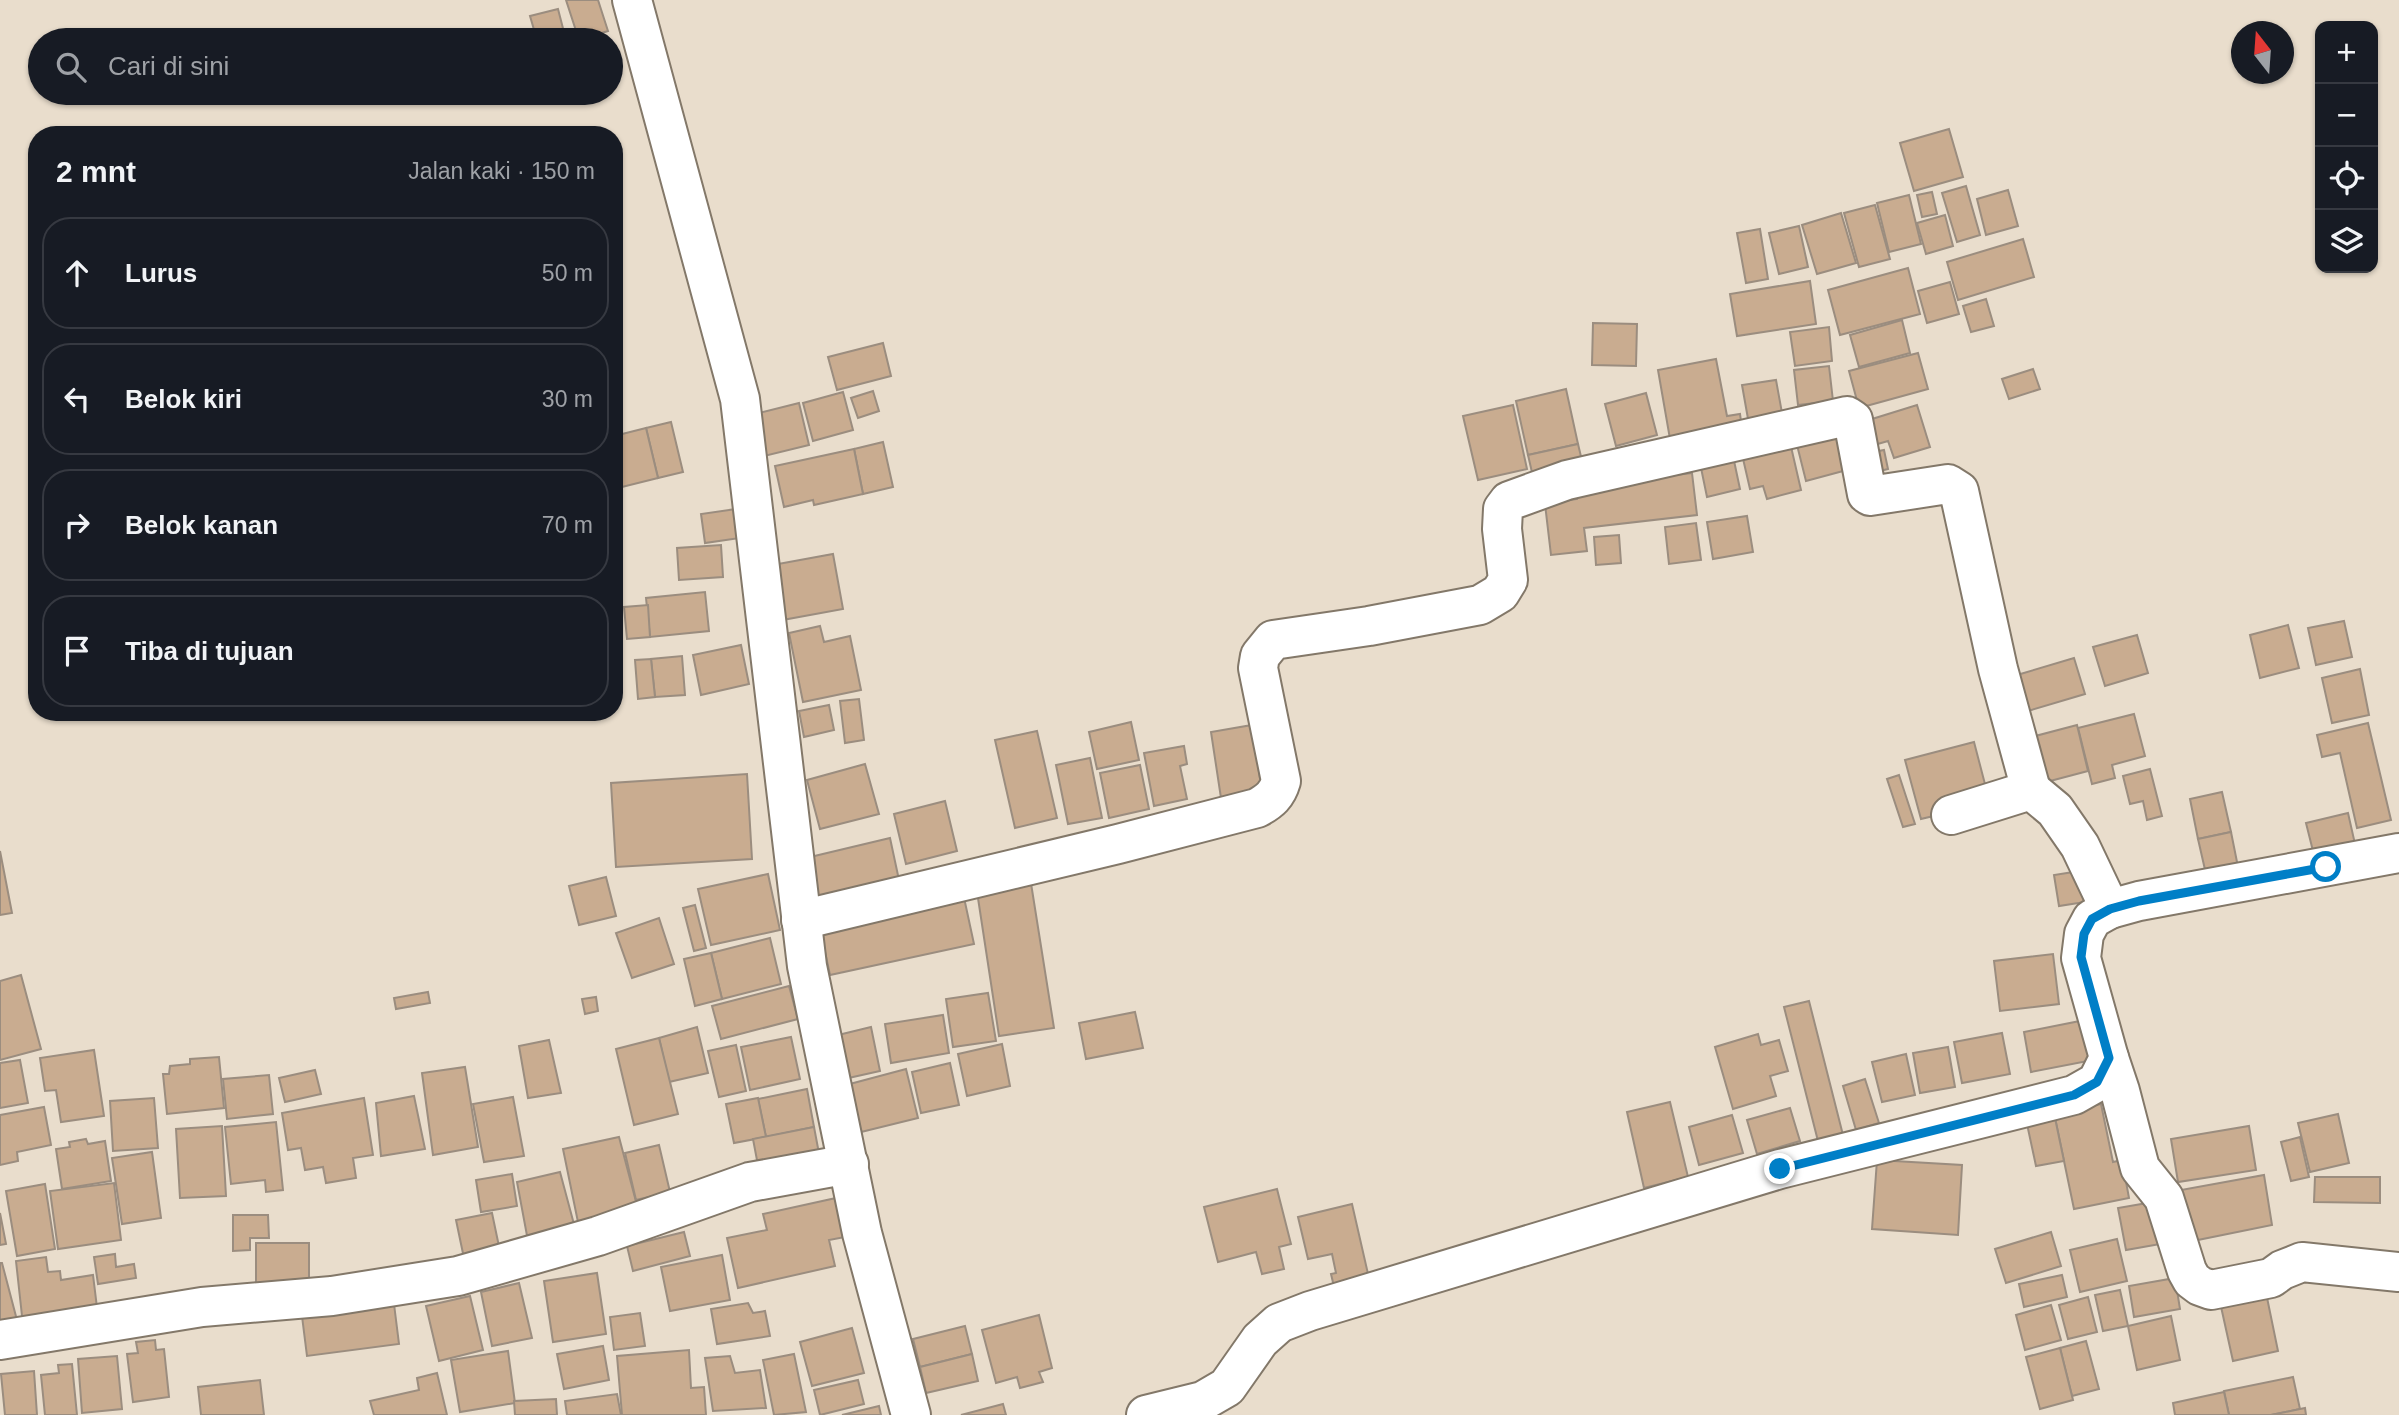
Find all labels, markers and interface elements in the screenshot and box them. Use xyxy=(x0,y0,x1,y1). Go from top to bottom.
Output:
north arrow xyxy=(2231,21,2294,84)
map controls xyxy=(2315,21,2378,273)
button: + xyxy=(2315,21,2378,84)
search box xyxy=(28,28,623,105)
icon: search xyxy=(52,48,90,86)
text: Cari di sini xyxy=(108,51,229,81)
button: − xyxy=(2315,84,2378,147)
button: locate xyxy=(2315,147,2378,210)
text: 2 mnt xyxy=(56,155,136,188)
text: Jalan kaki · 150 m xyxy=(408,158,595,184)
button: layers xyxy=(2315,210,2378,273)
icon: ahead xyxy=(58,254,96,292)
text: Lurus xyxy=(125,258,197,288)
text: 50 m xyxy=(542,260,593,286)
icon: left xyxy=(58,380,96,418)
text: Belok kiri xyxy=(125,384,242,414)
text: 30 m xyxy=(542,386,593,412)
icon: right xyxy=(58,506,96,544)
text: Belok kanan xyxy=(125,510,278,540)
text: 70 m xyxy=(542,512,593,538)
icon: arrive xyxy=(58,632,96,670)
text: Tiba di tujuan xyxy=(125,636,294,666)
route start xyxy=(2310,851,2341,882)
route end xyxy=(1764,1153,1795,1184)

